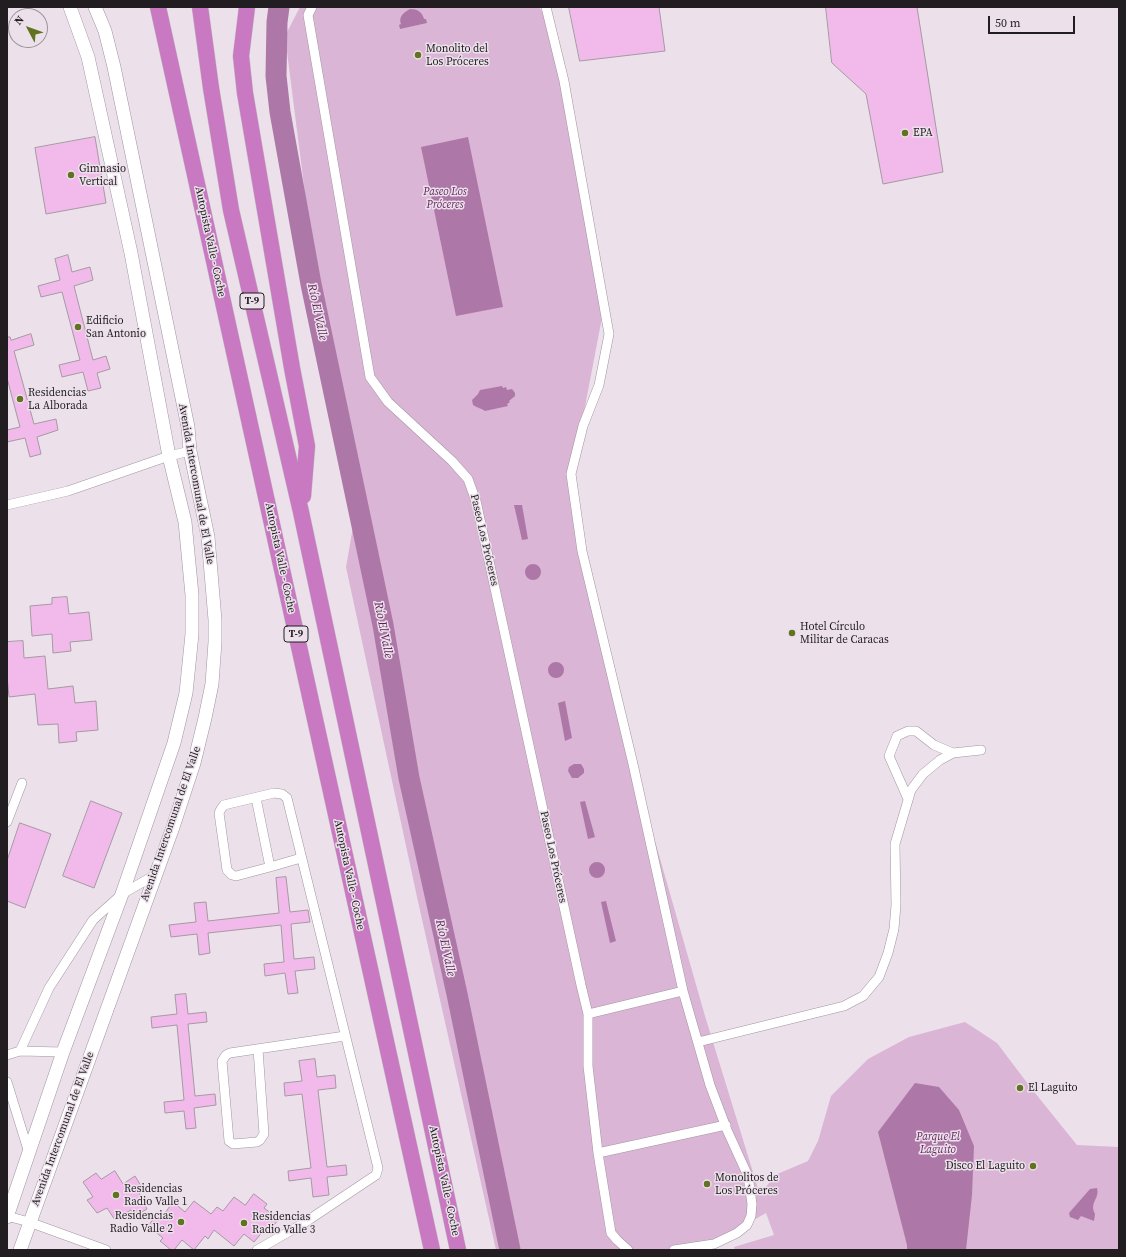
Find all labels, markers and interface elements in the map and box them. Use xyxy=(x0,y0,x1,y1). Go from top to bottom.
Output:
north arrow xyxy=(8,8,48,48)
scale bar xyxy=(990,8,1077,34)
text: N xyxy=(11,13,28,28)
text: 50 m xyxy=(995,15,1021,31)
place label: Monolito del Los Próceres xyxy=(426,42,489,68)
marker: Monolito del Los Próceres xyxy=(413,50,423,60)
place label: EPA xyxy=(913,126,933,140)
marker: EPA xyxy=(900,128,910,138)
place label: Gimnasio Vertical xyxy=(79,162,126,188)
marker: Gimnasio Vertical xyxy=(66,170,76,180)
park label: Paseo Los Próceres xyxy=(423,185,467,211)
street label: Autopista Valle - Coche xyxy=(192,186,228,298)
water label: Río El Valle xyxy=(304,282,330,342)
road number: T-9 xyxy=(240,293,264,309)
place label: Edificio San Antonio xyxy=(86,314,146,340)
marker: Edificio San Antonio xyxy=(73,322,83,332)
place label: Residencias La Alborada xyxy=(28,386,88,412)
marker: Residencias La Alborada xyxy=(15,394,25,404)
street label: Avenida Intercomunal de El Valle xyxy=(175,402,217,566)
street label: Paseo Los Próceres xyxy=(467,493,501,587)
street label: Autopista Valle - Coche xyxy=(262,502,298,614)
water label: Río El Valle xyxy=(370,600,396,660)
place label: Hotel Círculo Militar de Caracas xyxy=(800,620,889,646)
road number: T-9 xyxy=(284,626,308,642)
marker: Hotel Círculo Militar de Caracas xyxy=(787,628,797,638)
street label: Avenida Intercomunal de El Valle xyxy=(138,745,204,903)
street label: Paseo Los Próceres xyxy=(537,810,569,904)
street label: Autopista Valle - Coche xyxy=(331,819,367,931)
water label: Río El Valle xyxy=(432,918,458,978)
street label: Avenida Intercomunal de El Valle xyxy=(29,1050,97,1208)
place label: El Laguito xyxy=(1028,1081,1078,1095)
marker: El Laguito xyxy=(1015,1083,1025,1093)
street label: Autopista Valle - Coche xyxy=(426,1125,462,1237)
park label: Parque El Laguito xyxy=(916,1130,960,1156)
place label: Disco El Laguito xyxy=(946,1159,1025,1173)
marker: Disco El Laguito xyxy=(1028,1161,1038,1171)
place label: Monolitos de Los Próceres xyxy=(715,1171,779,1197)
marker: Monolitos de Los Próceres xyxy=(702,1179,712,1189)
place label: Residencias Radio Valle 1 xyxy=(124,1182,187,1208)
marker: Residencias Radio Valle 1 xyxy=(111,1190,121,1200)
place label: Residencias Radio Valle 2 xyxy=(110,1209,173,1235)
place label: Residencias Radio Valle 3 xyxy=(252,1210,315,1236)
marker: Residencias Radio Valle 2 xyxy=(176,1217,186,1227)
marker: Residencias Radio Valle 3 xyxy=(239,1218,249,1228)

